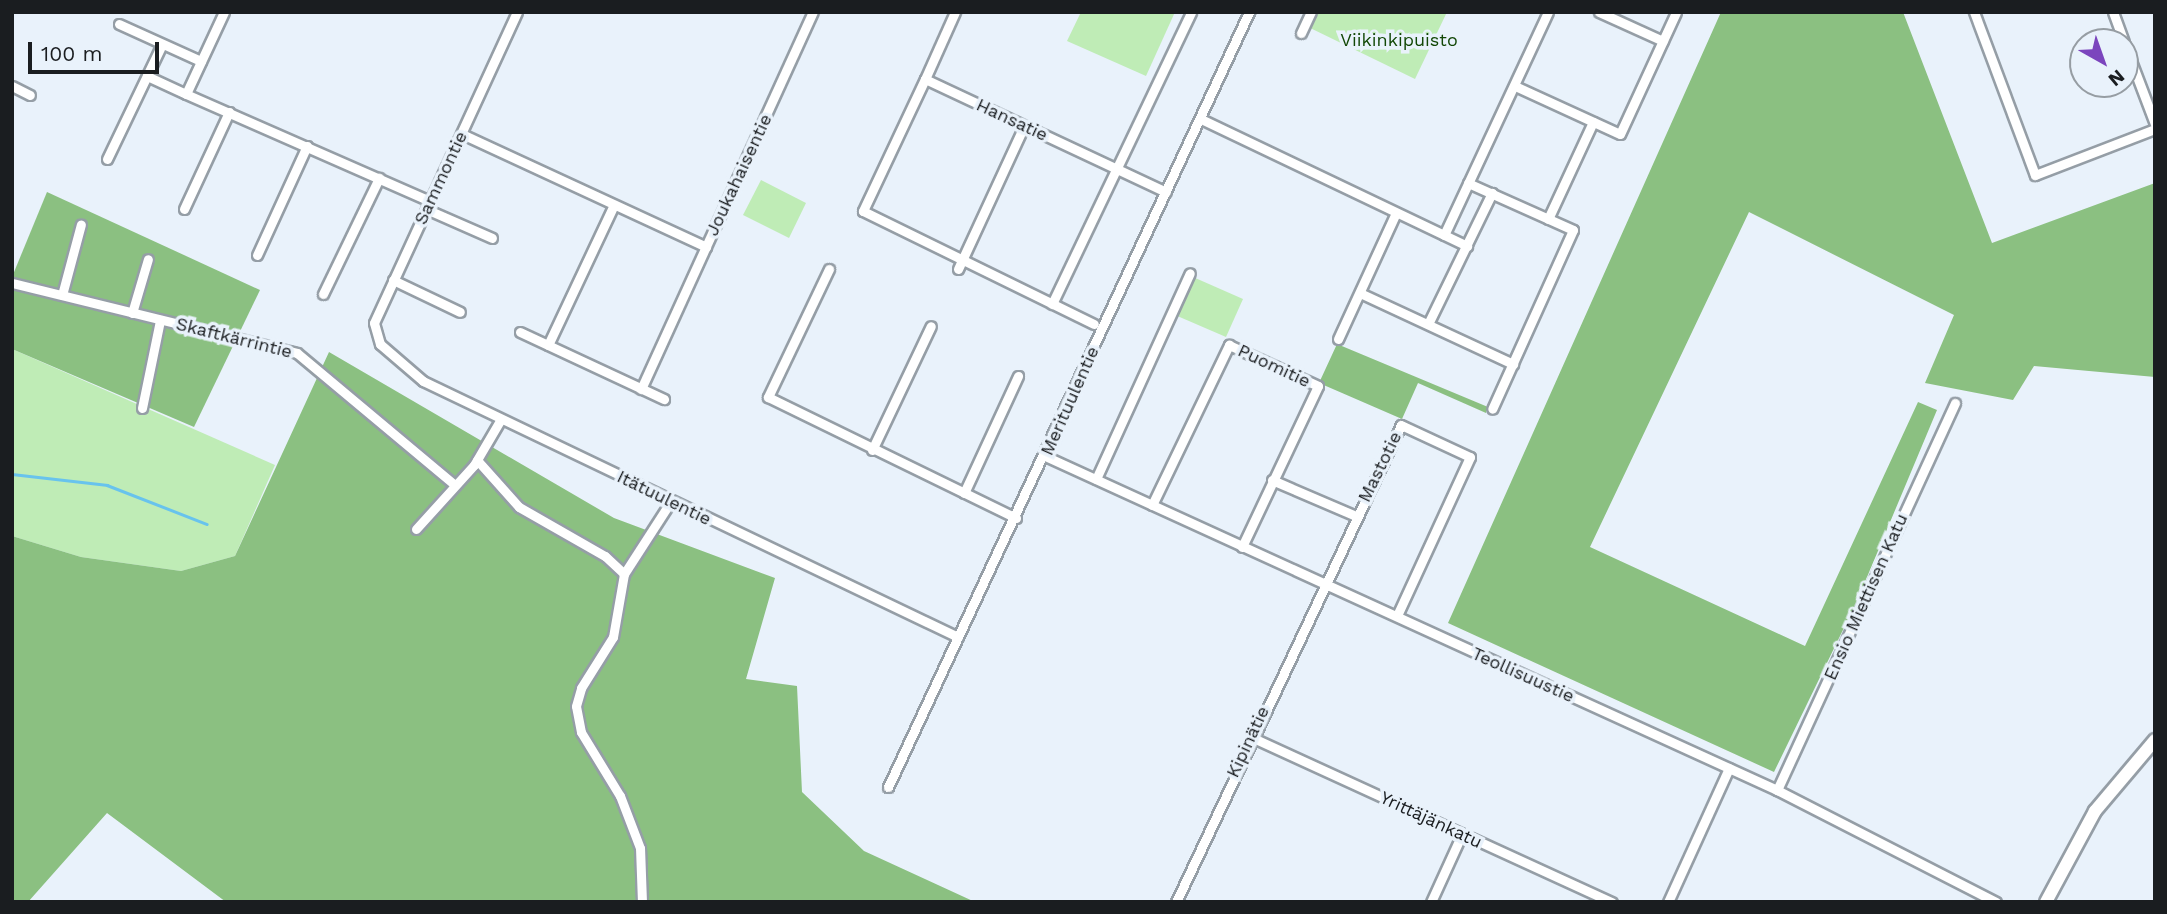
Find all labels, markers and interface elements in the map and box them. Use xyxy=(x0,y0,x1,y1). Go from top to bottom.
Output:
scale bar xyxy=(32,28,163,72)
north arrow xyxy=(2069,28,2139,98)
park label: Viikinkipuisto xyxy=(1340,29,1458,51)
text: 100 m xyxy=(41,41,103,66)
text: N xyxy=(2104,65,2129,91)
street label: Hansatie xyxy=(973,94,1051,146)
street label: Joukahaisentie xyxy=(701,111,777,239)
street label: Sammontie xyxy=(410,128,472,228)
street label: Skaftkärrintie xyxy=(174,313,294,363)
street label: Puomitie xyxy=(1234,340,1314,392)
street label: Merituulentie xyxy=(1036,343,1104,459)
street label: Mastotie xyxy=(1354,428,1406,506)
street label: Itätuulentie xyxy=(613,466,715,530)
street label: Ensio Miettisen Katu xyxy=(1820,510,1912,684)
street label: Teollisuustie xyxy=(1468,643,1578,707)
street label: Kipinätie xyxy=(1222,703,1274,781)
street label: Yrittäjänkatu xyxy=(1377,787,1485,853)

